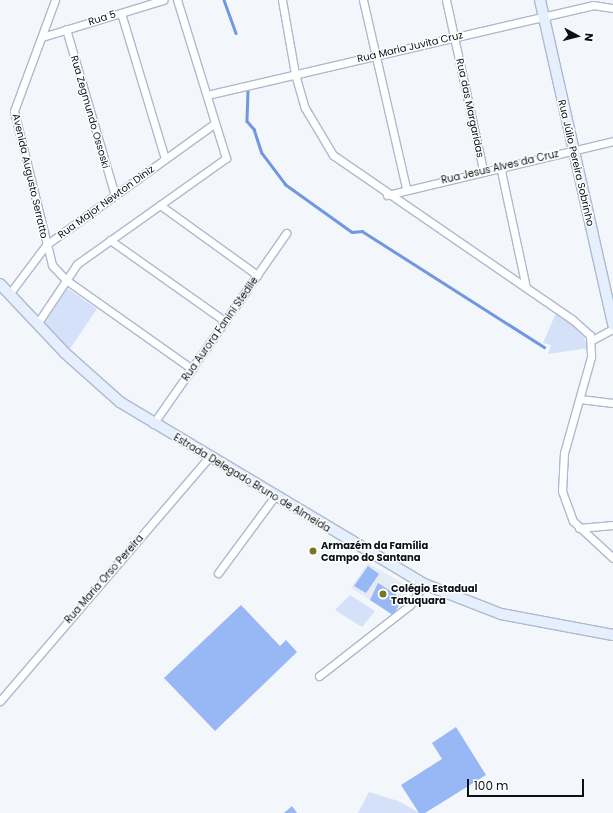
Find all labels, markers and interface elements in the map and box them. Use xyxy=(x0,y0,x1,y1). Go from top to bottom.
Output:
street label: Rua 5 xyxy=(87,8,117,28)
north arrow xyxy=(557,16,597,56)
street label: Rua Maria Juvita Cruz xyxy=(356,29,464,65)
text: N xyxy=(580,32,597,43)
street label: Rua Zegmundo Ossoski xyxy=(68,54,112,170)
street label: Rua das Margaridas xyxy=(454,57,486,159)
street label: Rua Júlio Pereira Sobrinho xyxy=(556,99,596,227)
street label: Avenida Augusto Serratto xyxy=(10,112,50,240)
street label: Rua Jesus Alves da Cruz xyxy=(440,148,560,186)
street label: Rua Major Newton Diniz xyxy=(56,163,156,241)
street label: Rua Aurora Fanini Stedile xyxy=(179,275,261,383)
street label: Estrada Delegado Bruno de Almeida xyxy=(171,431,333,535)
street label: Rua Maria Orso Pereira xyxy=(62,532,146,626)
place label: Armazém da Família Campo do Santana xyxy=(321,539,428,562)
marker: Armazém da Família Campo do Santana xyxy=(308,546,318,556)
place label: Colégio Estadual Tatuquara xyxy=(391,582,477,606)
marker: Colégio Estadual Tatuquara xyxy=(378,589,388,599)
scale bar xyxy=(469,771,586,797)
text: 100 m xyxy=(474,777,508,794)

